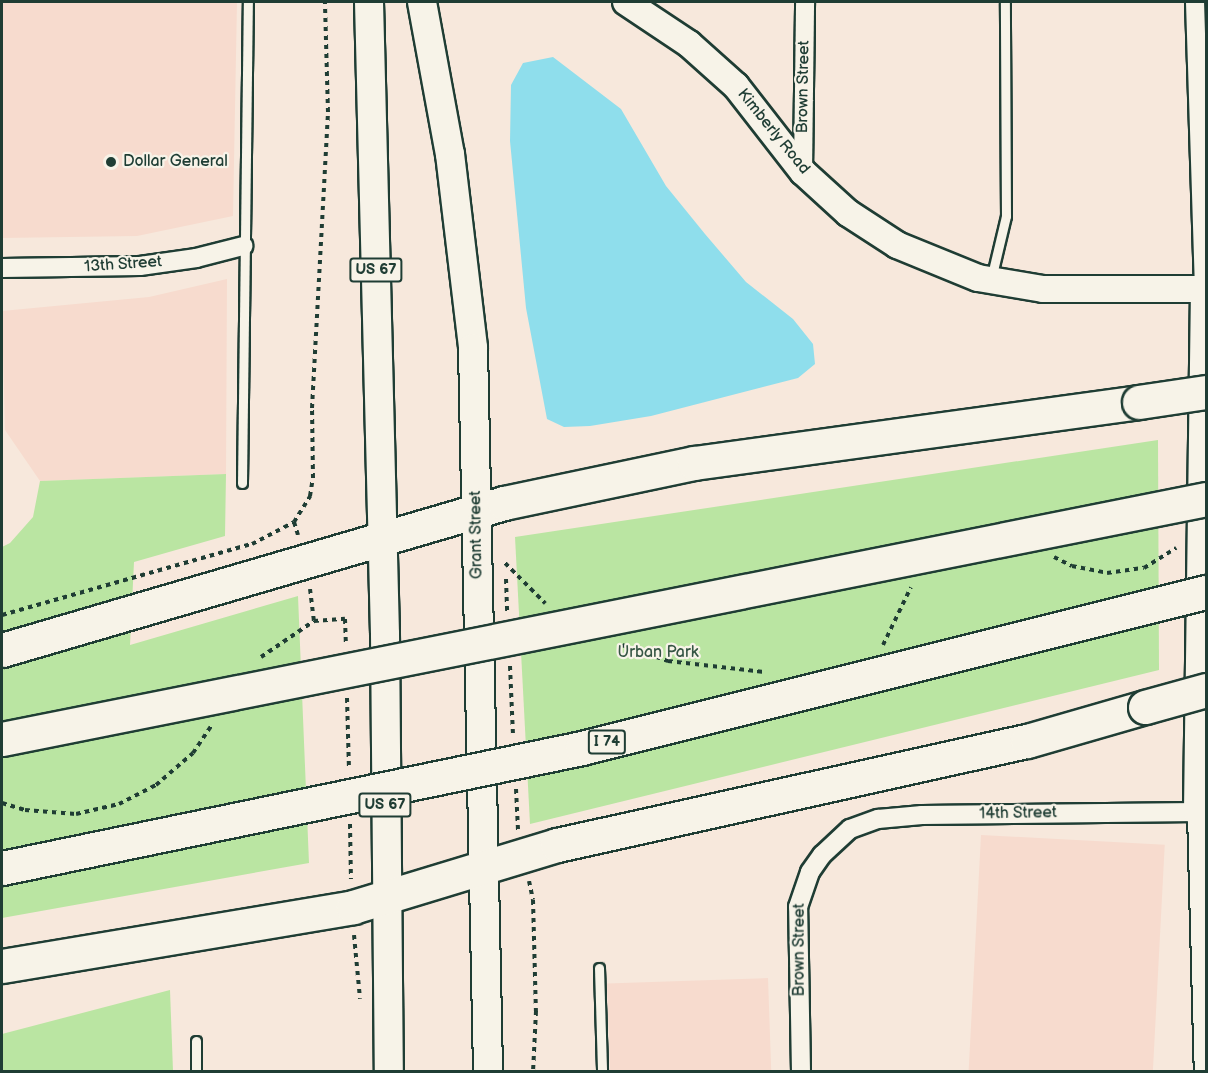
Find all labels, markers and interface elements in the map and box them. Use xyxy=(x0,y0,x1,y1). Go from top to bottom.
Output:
street label: Brown Street xyxy=(794,40,814,134)
street label: Kimberly Road xyxy=(732,85,814,179)
place label: Dollar General xyxy=(123,152,228,172)
marker: Dollar General xyxy=(104,155,118,169)
street label: 13th Street xyxy=(83,253,163,277)
road number: US 67 xyxy=(349,258,403,282)
street label: Grant Street xyxy=(467,490,487,580)
park label: Urban Park xyxy=(618,643,698,663)
road number: I 74 xyxy=(588,730,626,754)
road number: US 67 xyxy=(358,793,412,817)
street label: 14th Street xyxy=(979,804,1057,824)
street label: Brown Street xyxy=(790,903,810,997)

